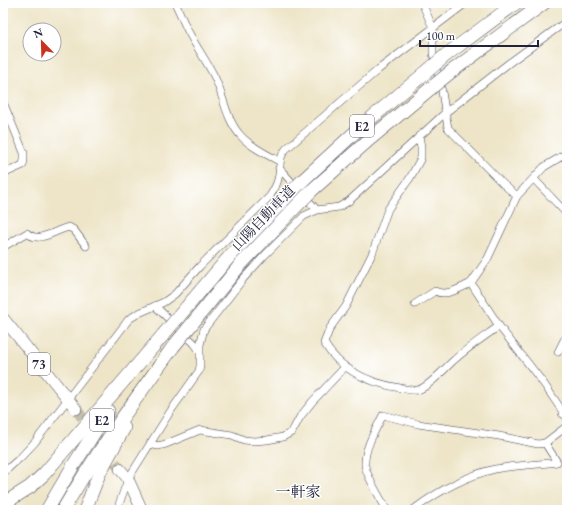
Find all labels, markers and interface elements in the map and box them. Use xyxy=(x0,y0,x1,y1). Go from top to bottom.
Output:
north arrow xyxy=(22,22,62,62)
scale bar xyxy=(420,22,538,48)
text: N xyxy=(31,25,45,41)
text: 100 m xyxy=(426,28,456,44)
road number: E2 xyxy=(350,115,374,137)
street label: 山陽自動車道 xyxy=(227,182,299,254)
road number: 73 xyxy=(28,353,50,375)
road number: E2 xyxy=(90,409,114,431)
district label: 一軒家 xyxy=(275,482,321,501)

